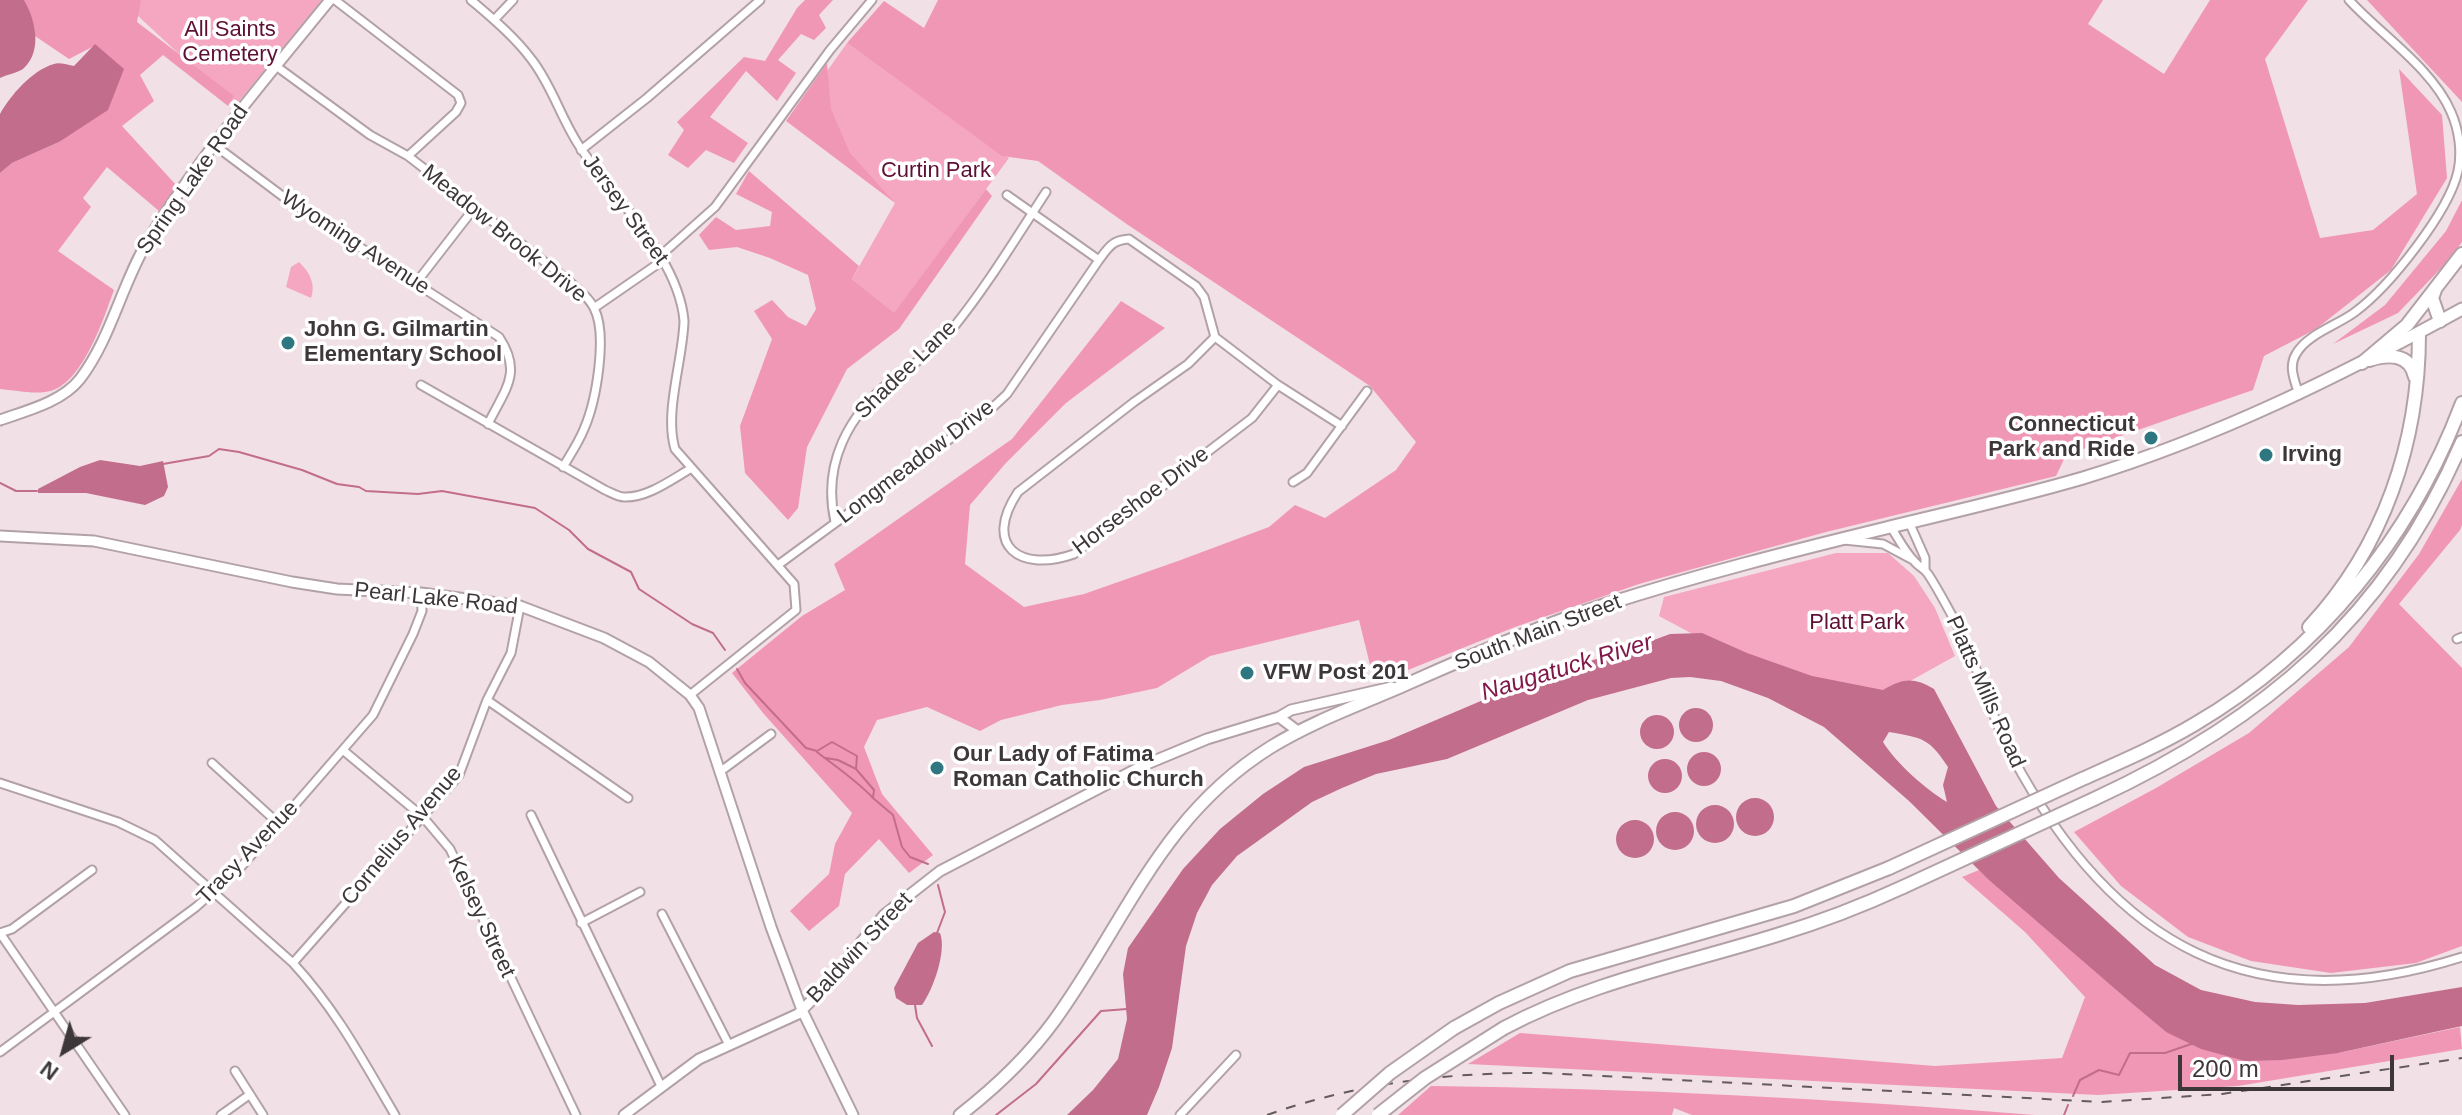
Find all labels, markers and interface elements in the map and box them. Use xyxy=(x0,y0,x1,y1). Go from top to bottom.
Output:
park label: All Saints Cemetery xyxy=(182,17,278,68)
street label: Spring Lake Road xyxy=(132,100,254,260)
street label: Jersey Street xyxy=(576,150,674,270)
park label: Curtin Park xyxy=(881,158,991,184)
street label: Meadow Brook Drive xyxy=(416,159,592,309)
street label: Wyoming Avenue xyxy=(276,185,434,301)
street label: Shadee Lane xyxy=(850,315,962,425)
place label: John G. Gilmartin Elementary School xyxy=(304,317,502,368)
marker: John G. Gilmartin Elementary School xyxy=(279,334,297,352)
street label: Longmeadow Drive xyxy=(832,394,1000,530)
place label: Connecticut Park and Ride xyxy=(1988,412,2135,464)
marker: Connecticut Park and Ride xyxy=(2142,429,2160,447)
street label: Horseshoe Drive xyxy=(1068,441,1214,561)
place label: Irving xyxy=(2282,442,2342,468)
marker: Irving xyxy=(2257,446,2275,464)
street label: Pearl Lake Road xyxy=(353,577,519,621)
street label: South Main Street xyxy=(1451,589,1625,677)
park label: Platt Park xyxy=(1809,610,1905,636)
street label: Platts Mills Road xyxy=(1940,612,2030,772)
water label: Naugatuck River xyxy=(1478,628,1656,708)
place label: VFW Post 201 xyxy=(1263,660,1408,686)
marker: VFW Post 201 xyxy=(1238,664,1256,682)
place label: Our Lady of Fatima Roman Catholic Church xyxy=(953,742,1204,794)
marker: Our Lady of Fatima Roman Catholic Church xyxy=(928,759,946,777)
street label: Cornelius Avenue xyxy=(336,761,468,911)
street label: Tracy Avenue xyxy=(192,795,304,911)
street label: Kelsey Street xyxy=(441,852,521,982)
street label: Baldwin Street xyxy=(802,887,918,1009)
north arrow xyxy=(24,1011,104,1091)
scale bar xyxy=(2182,1039,2398,1089)
text: 200 m xyxy=(2192,1055,2259,1082)
text: N xyxy=(35,1056,63,1085)

